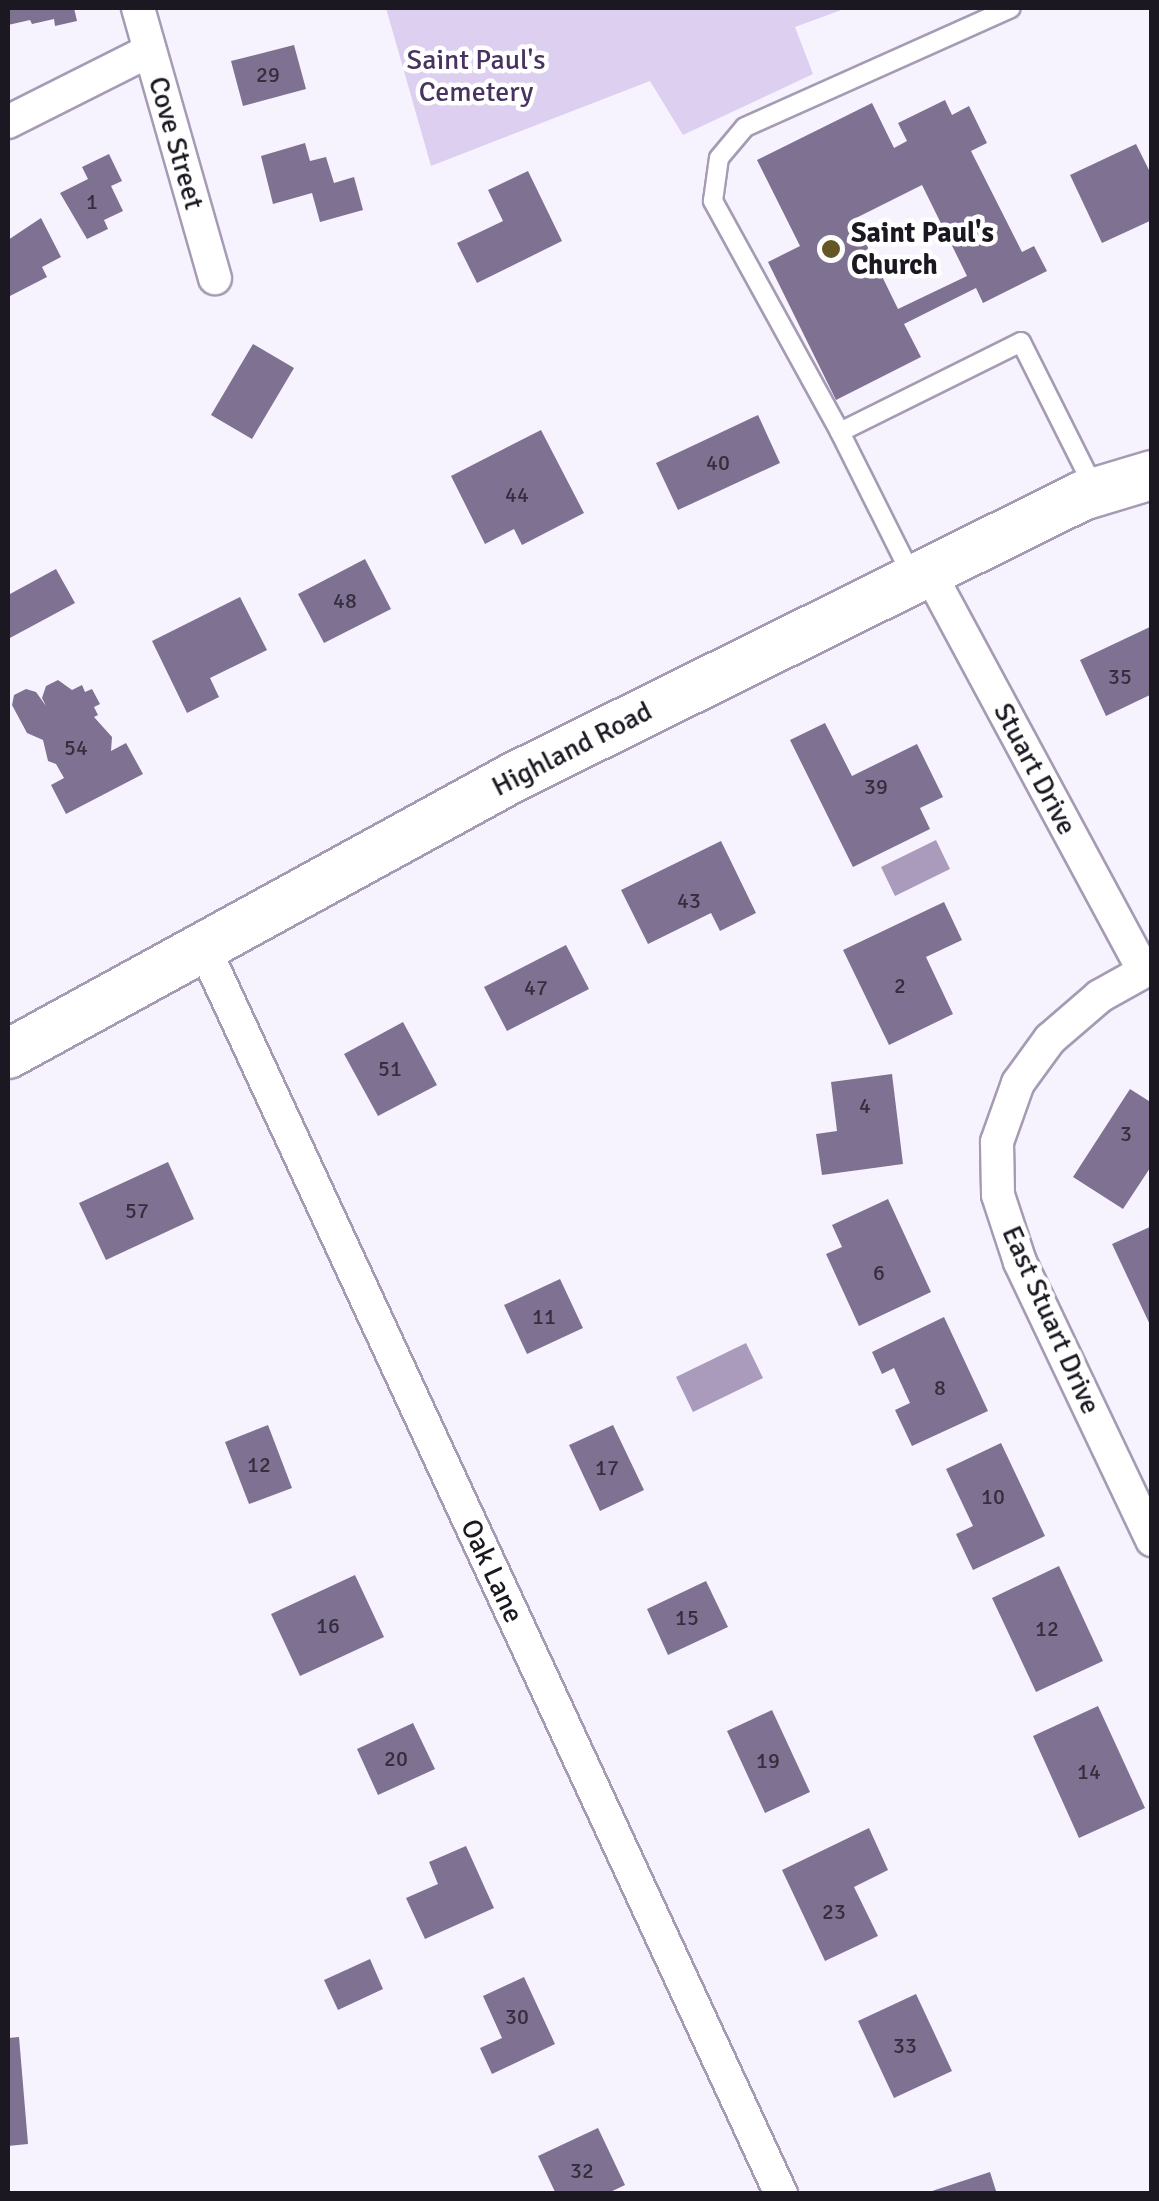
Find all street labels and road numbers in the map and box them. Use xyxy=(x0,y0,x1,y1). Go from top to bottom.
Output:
street label: Cove Street xyxy=(141,73,211,213)
street label: Highland Road xyxy=(486,694,658,804)
street label: Stuart Drive xyxy=(986,697,1084,841)
street label: East Stuart Drive xyxy=(994,1221,1108,1419)
street label: Oak Lane xyxy=(453,1514,531,1628)

